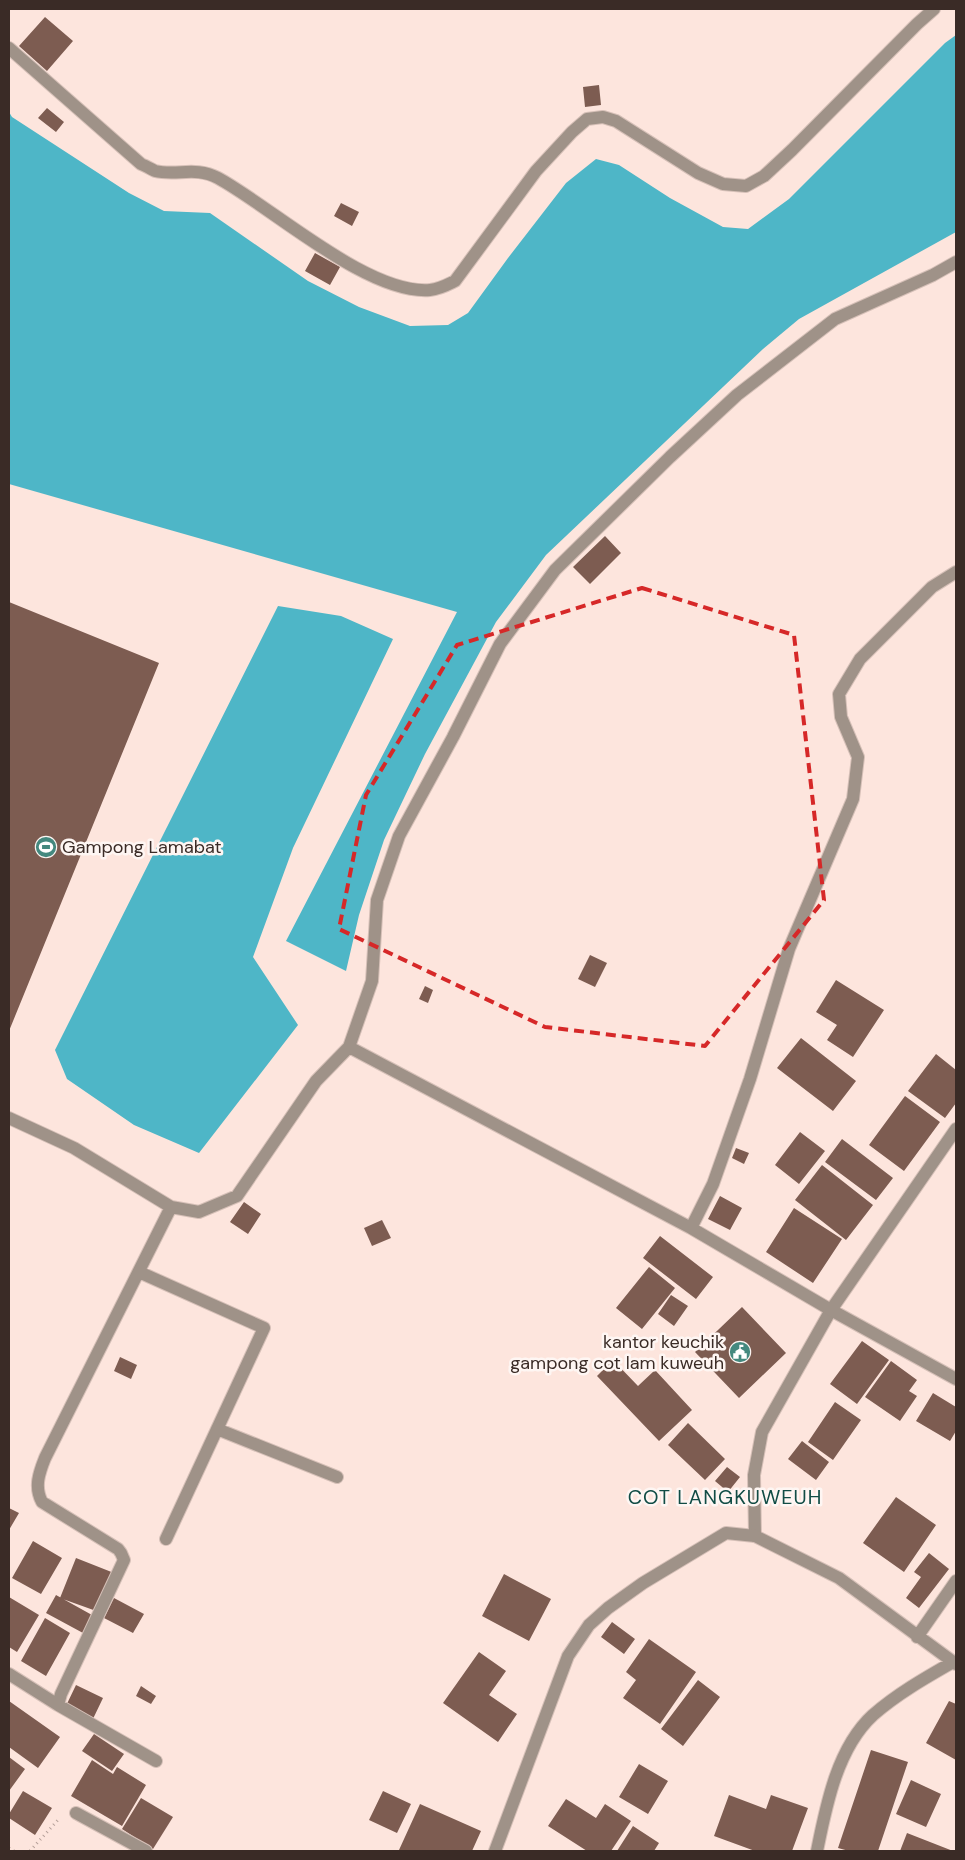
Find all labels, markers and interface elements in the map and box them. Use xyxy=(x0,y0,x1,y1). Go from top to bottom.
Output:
sports icon: Gampong Lamabat xyxy=(34,835,58,859)
place label: Gampong Lamabat xyxy=(62,835,222,859)
place label: kantor keuchik gampong cot lam kuweuh xyxy=(510,1330,724,1375)
public building icon: kantor keuchik gampong cot lam kuweuh xyxy=(728,1340,752,1364)
district label: COT LANGKUWEUH xyxy=(628,1484,822,1510)

